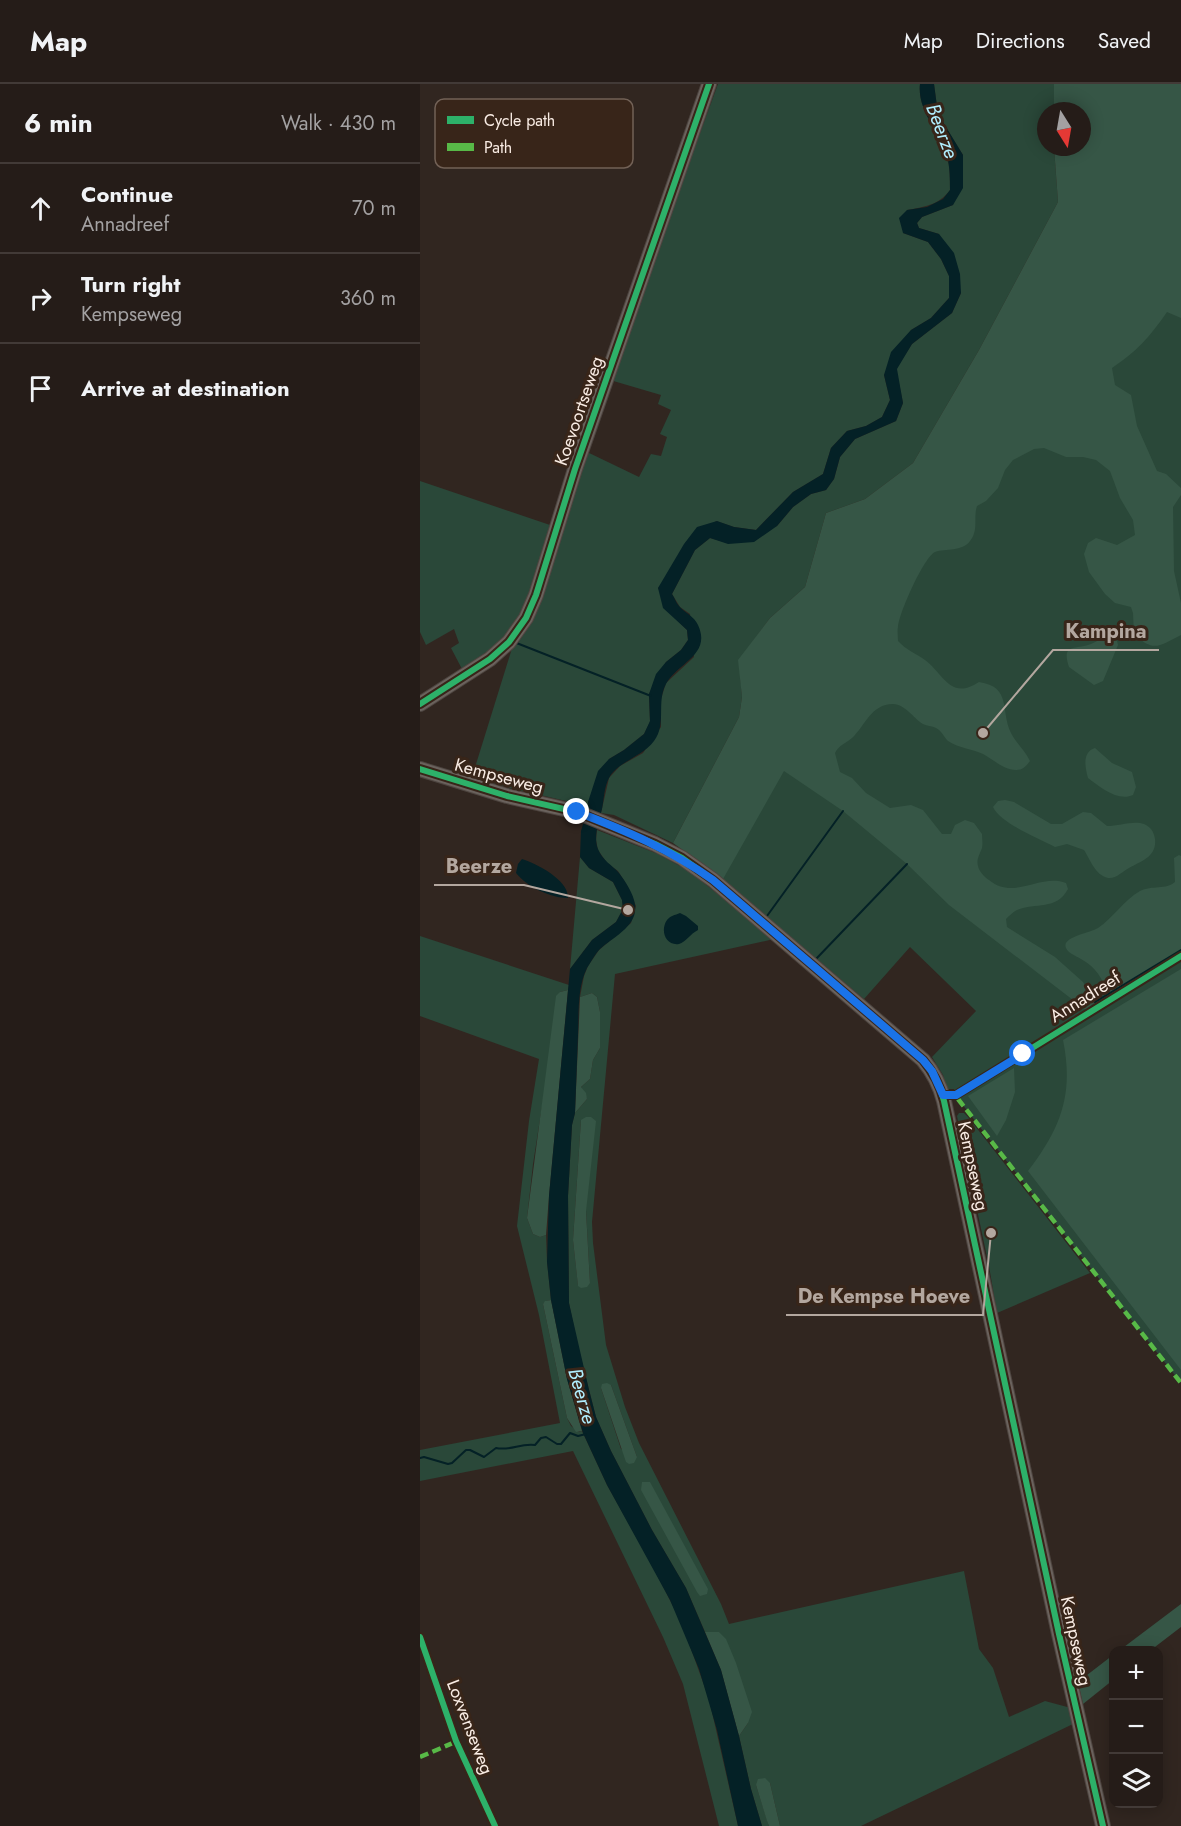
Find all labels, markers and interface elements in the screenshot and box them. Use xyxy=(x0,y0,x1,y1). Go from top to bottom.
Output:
text: Map xyxy=(30,21,87,62)
text: Map xyxy=(904,26,943,56)
text: Directions xyxy=(976,26,1065,56)
text: Saved xyxy=(1098,26,1151,56)
legend xyxy=(435,99,633,168)
water label: Beerze xyxy=(918,99,966,163)
north arrow xyxy=(1037,102,1091,156)
text: 6 min xyxy=(24,104,93,142)
text: Walk · 430 m xyxy=(281,109,396,138)
text: Cycle path xyxy=(484,109,555,132)
text: Path xyxy=(484,136,512,159)
text: Continue xyxy=(81,178,173,210)
icon: ahead xyxy=(24,192,57,225)
text: 70 m xyxy=(352,194,396,223)
text: Annadreef xyxy=(81,210,169,239)
text: Turn right xyxy=(81,268,181,300)
icon: right xyxy=(24,282,57,315)
text: 360 m xyxy=(340,284,396,313)
text: Kempseweg xyxy=(81,300,182,329)
street label: Koevoortseweg xyxy=(548,353,610,469)
icon: arrive xyxy=(24,372,57,405)
text: Arrive at destination xyxy=(81,372,290,404)
callout: Kampina xyxy=(1053,612,1159,650)
text: Kampina xyxy=(1065,617,1147,646)
street label: Kempseweg xyxy=(452,752,546,800)
route end xyxy=(563,798,589,824)
callout: Beerze xyxy=(434,847,524,885)
text: Beerze xyxy=(446,852,512,881)
street label: Annadreef xyxy=(1044,965,1126,1029)
route start xyxy=(1009,1040,1035,1066)
street label: Kempseweg xyxy=(951,1119,995,1213)
callout: De Kempse Hoeve xyxy=(786,1277,983,1315)
text: De Kempse Hoeve xyxy=(798,1282,970,1311)
water label: Beerze xyxy=(560,1365,604,1427)
street label: Kempseweg xyxy=(1054,1594,1098,1688)
map controls xyxy=(1109,1646,1163,1808)
button: + xyxy=(1109,1646,1163,1700)
street label: Loxvenseweg xyxy=(440,1676,500,1778)
button: − xyxy=(1109,1700,1163,1754)
button: layers xyxy=(1109,1754,1163,1808)

